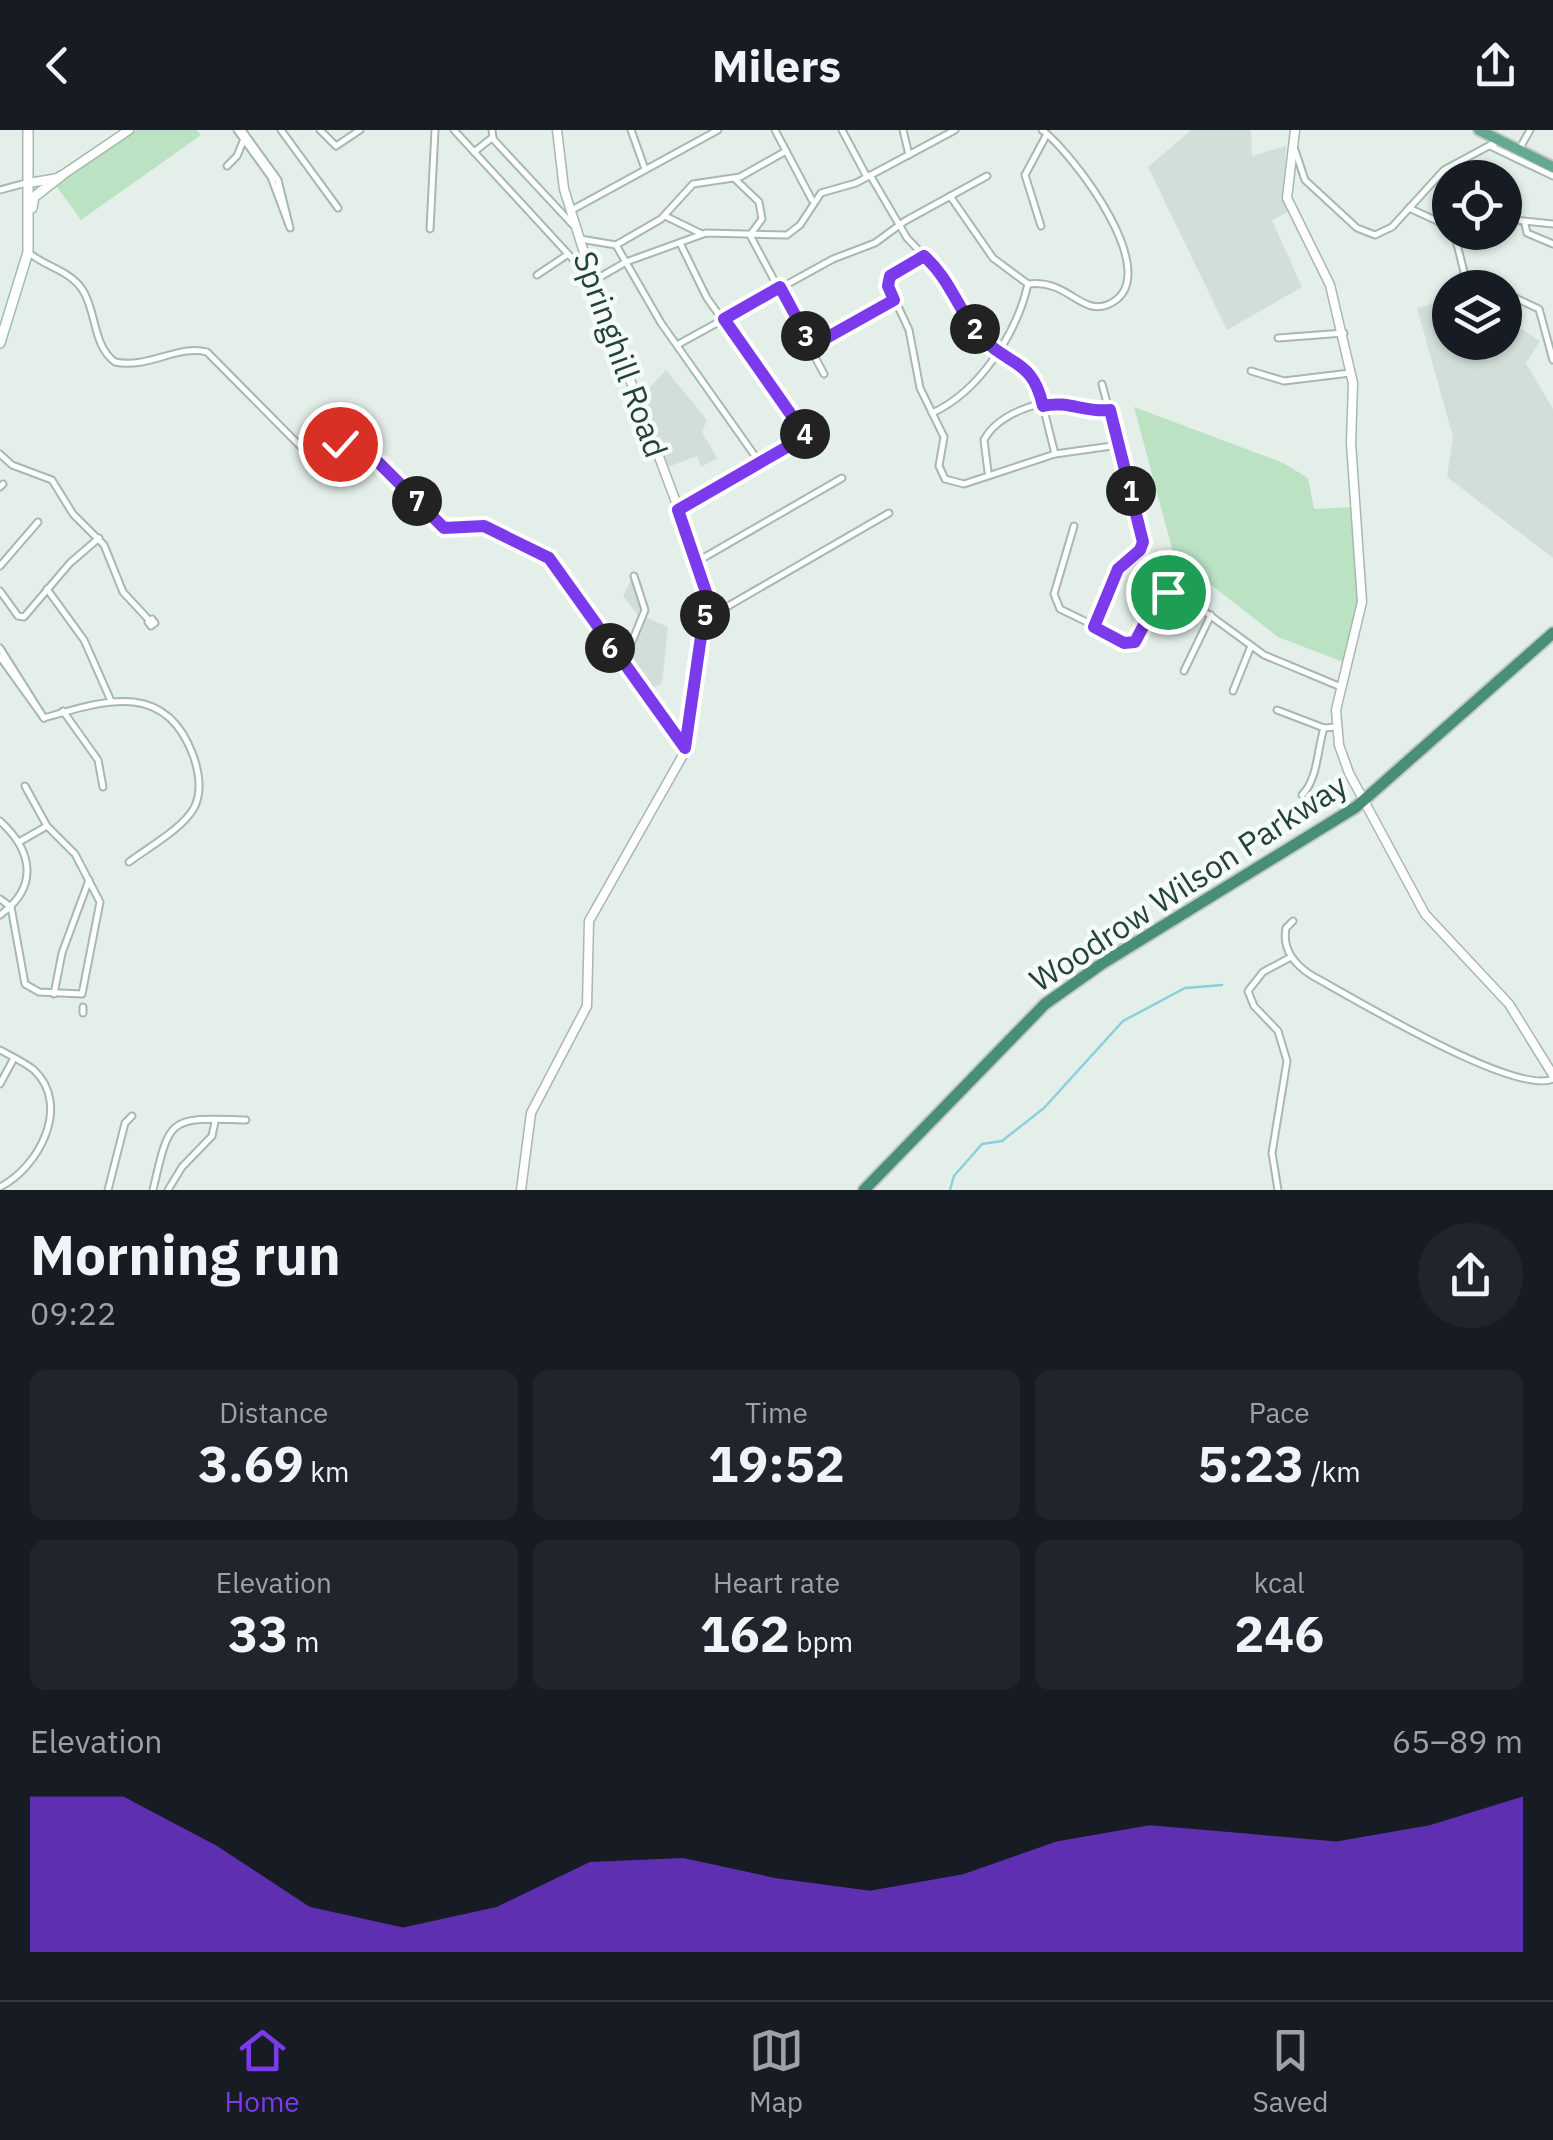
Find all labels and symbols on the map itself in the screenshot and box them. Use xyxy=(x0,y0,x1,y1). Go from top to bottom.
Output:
street label: Springhill Road xyxy=(564,245,678,463)
pin: 2 xyxy=(950,304,1000,354)
pin: 3 xyxy=(781,311,831,361)
pin xyxy=(298,402,383,487)
pin: 4 xyxy=(780,409,830,459)
pin: 1 xyxy=(1106,466,1156,516)
pin: 7 xyxy=(392,476,442,526)
pin xyxy=(1126,550,1211,635)
pin: 5 xyxy=(680,590,730,640)
pin: 6 xyxy=(585,623,635,673)
street label: Woodrow Wilson Parkway xyxy=(1021,764,1355,1000)

